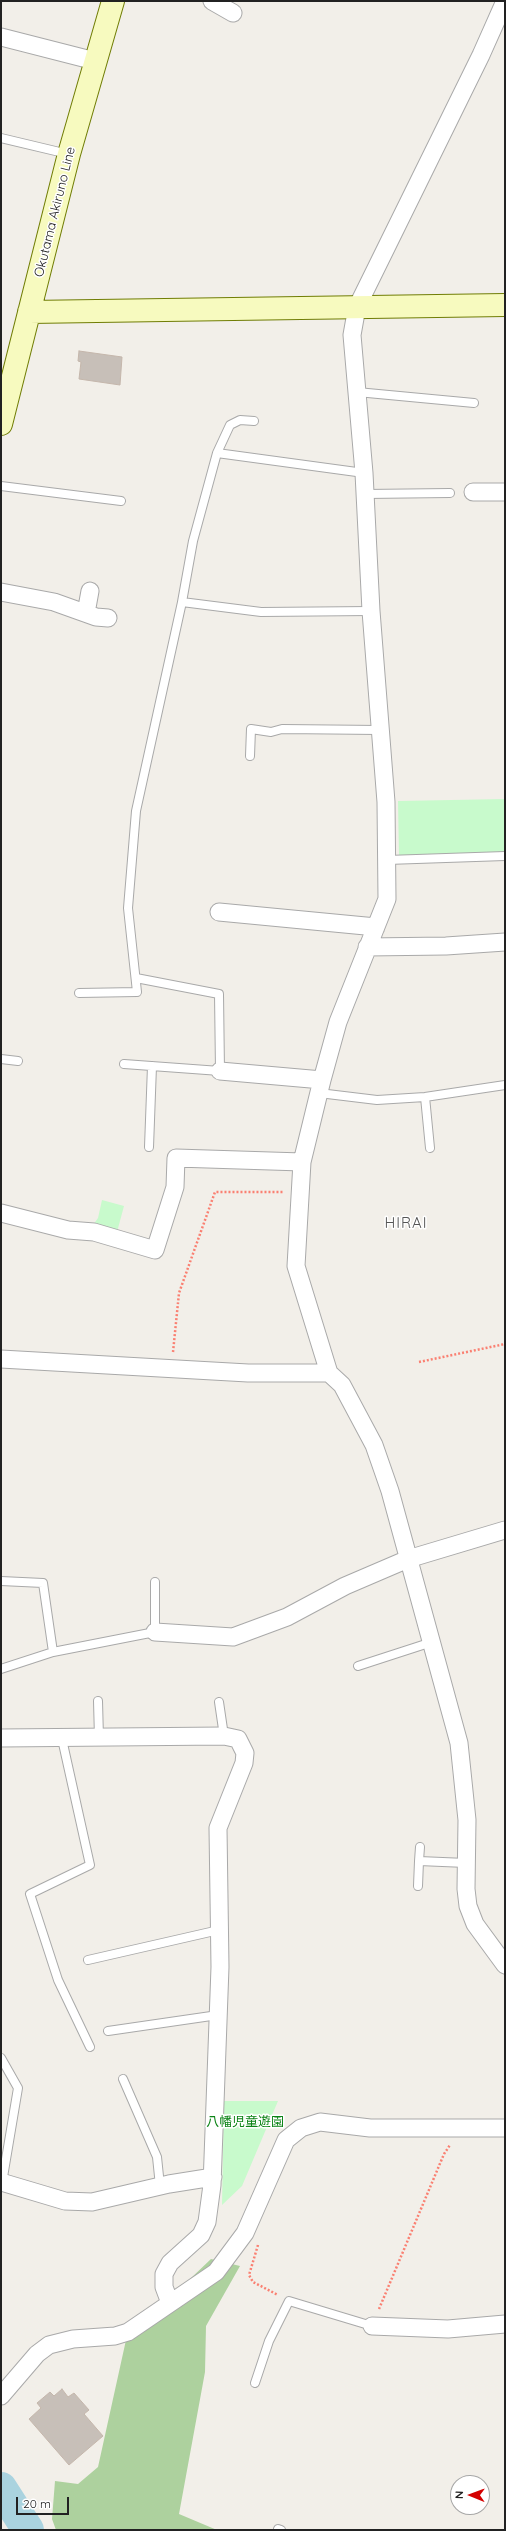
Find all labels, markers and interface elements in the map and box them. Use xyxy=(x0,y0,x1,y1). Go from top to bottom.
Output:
street label: Okutama Akiruno Line xyxy=(31,145,79,279)
district label: HIRAI xyxy=(384,1214,428,1232)
park label: 八幡児童遊園 xyxy=(206,2114,284,2130)
north arrow xyxy=(450,2475,490,2515)
scale bar xyxy=(18,2489,71,2515)
text: N xyxy=(452,2491,466,2499)
text: 20 m xyxy=(23,2496,51,2511)

